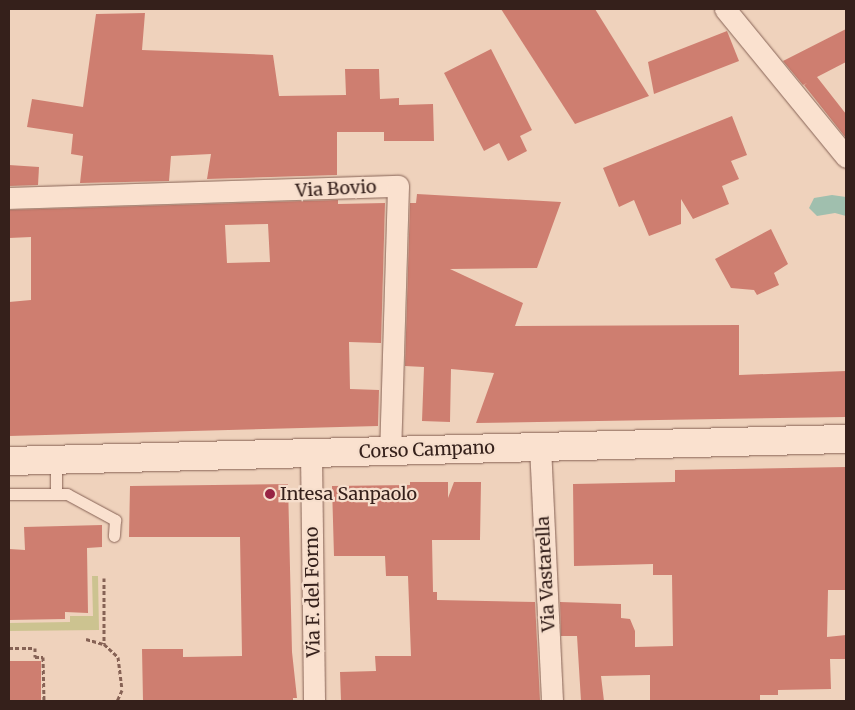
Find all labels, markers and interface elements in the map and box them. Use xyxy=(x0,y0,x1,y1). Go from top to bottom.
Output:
street label: Via Bovio xyxy=(295,176,377,202)
street label: Corso Campano xyxy=(359,437,495,463)
place label: Intesa Sanpaolo xyxy=(280,483,417,505)
marker: Intesa Sanpaolo xyxy=(264,488,276,500)
street label: Via Vastarella xyxy=(532,516,560,632)
street label: Via F. del Forno xyxy=(301,526,325,658)

